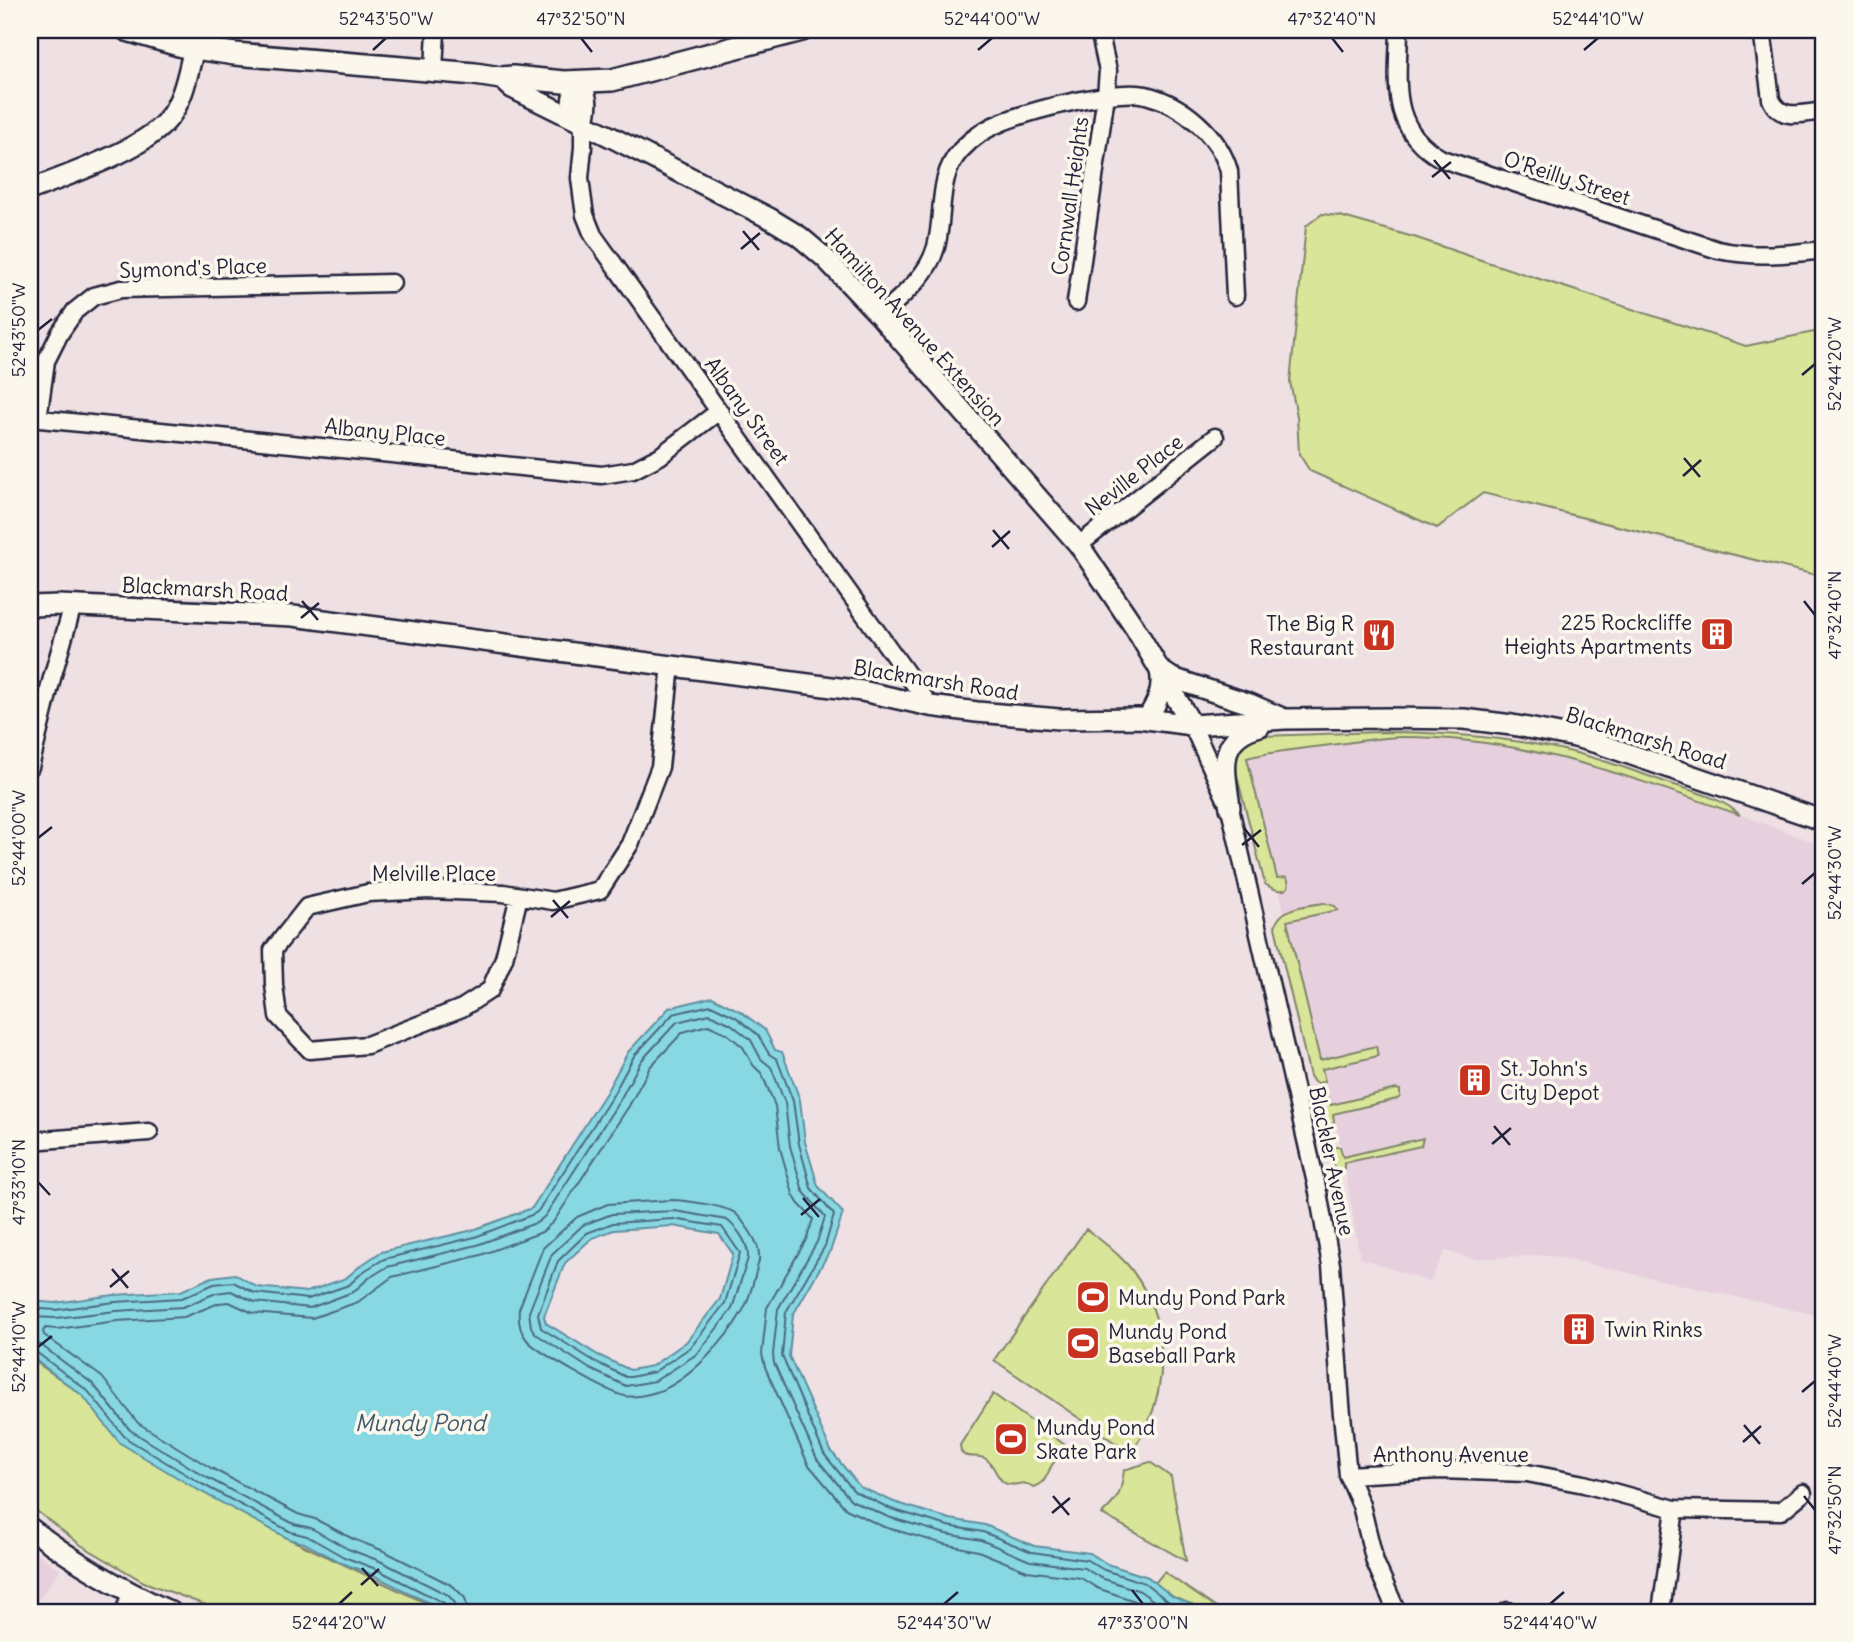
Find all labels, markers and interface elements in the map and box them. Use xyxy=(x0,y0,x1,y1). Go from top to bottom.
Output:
text: 52°43'50"W xyxy=(339,7,433,30)
text: 47°32'50"N xyxy=(536,7,626,30)
text: 52°44'00"W xyxy=(944,7,1040,30)
text: 47°32'40"N xyxy=(1288,7,1376,30)
text: 52°44'10"W xyxy=(1552,7,1644,30)
street label: Cornwall Heights xyxy=(1045,115,1095,277)
street label: O'Reilly Street xyxy=(1500,145,1634,211)
street label: Hamilton Avenue Extension xyxy=(819,222,1011,432)
street label: Symond's Place xyxy=(119,252,267,284)
text: 52°43'50"W xyxy=(7,283,30,377)
text: 52°44'20"W xyxy=(1823,317,1846,411)
street label: Albany Street xyxy=(699,352,795,470)
street label: Albany Place xyxy=(323,412,447,452)
street label: Neville Place xyxy=(1080,428,1188,522)
street label: Blackmarsh Road xyxy=(121,571,289,607)
text: 47°32'40"N xyxy=(1823,571,1846,659)
place label: 225 Rockcliffe Heights Apartments xyxy=(1504,609,1692,660)
place label: The Big R Restaurant xyxy=(1250,610,1354,661)
building icon: 225 Rockcliffe Heights Apartments xyxy=(1698,615,1736,653)
restaurant icon: The Big R Restaurant xyxy=(1360,616,1398,654)
street label: Blackmarsh Road xyxy=(852,654,1020,706)
street label: Blackmarsh Road xyxy=(1562,701,1730,775)
text: 52°44'00"W xyxy=(7,790,30,886)
text: 52°44'30"W xyxy=(1823,826,1846,920)
street label: Melville Place xyxy=(372,860,496,887)
place label: St. John's City Depot xyxy=(1500,1055,1599,1106)
building icon: St. John's City Depot xyxy=(1456,1061,1494,1099)
street label: Blackler Avenue xyxy=(1303,1084,1361,1238)
text: 47°33'10"N xyxy=(7,1139,30,1225)
sports icon: Mundy Pond Park xyxy=(1074,1278,1112,1316)
place label: Mundy Pond Park xyxy=(1118,1284,1285,1311)
text: 52°44'10"W xyxy=(7,1301,30,1393)
building icon: Twin Rinks xyxy=(1560,1310,1598,1348)
place label: Twin Rinks xyxy=(1604,1316,1703,1343)
place label: Mundy Pond Baseball Park xyxy=(1108,1318,1236,1369)
sports icon: Mundy Pond Baseball Park xyxy=(1064,1324,1102,1362)
text: 52°44'40"W xyxy=(1823,1334,1846,1428)
water label: Mundy Pond xyxy=(355,1408,489,1437)
place label: Mundy Pond Skate Park xyxy=(1036,1414,1155,1465)
sports icon: Mundy Pond Skate Park xyxy=(992,1420,1030,1458)
street label: Anthony Avenue xyxy=(1373,1441,1529,1468)
text: 47°32'50"N xyxy=(1823,1465,1846,1555)
text: 52°44'20"W xyxy=(292,1611,386,1634)
text: 52°44'30"W xyxy=(897,1611,991,1634)
text: 47°33'00"N xyxy=(1097,1611,1189,1634)
text: 52°44'40"W xyxy=(1503,1611,1597,1634)

